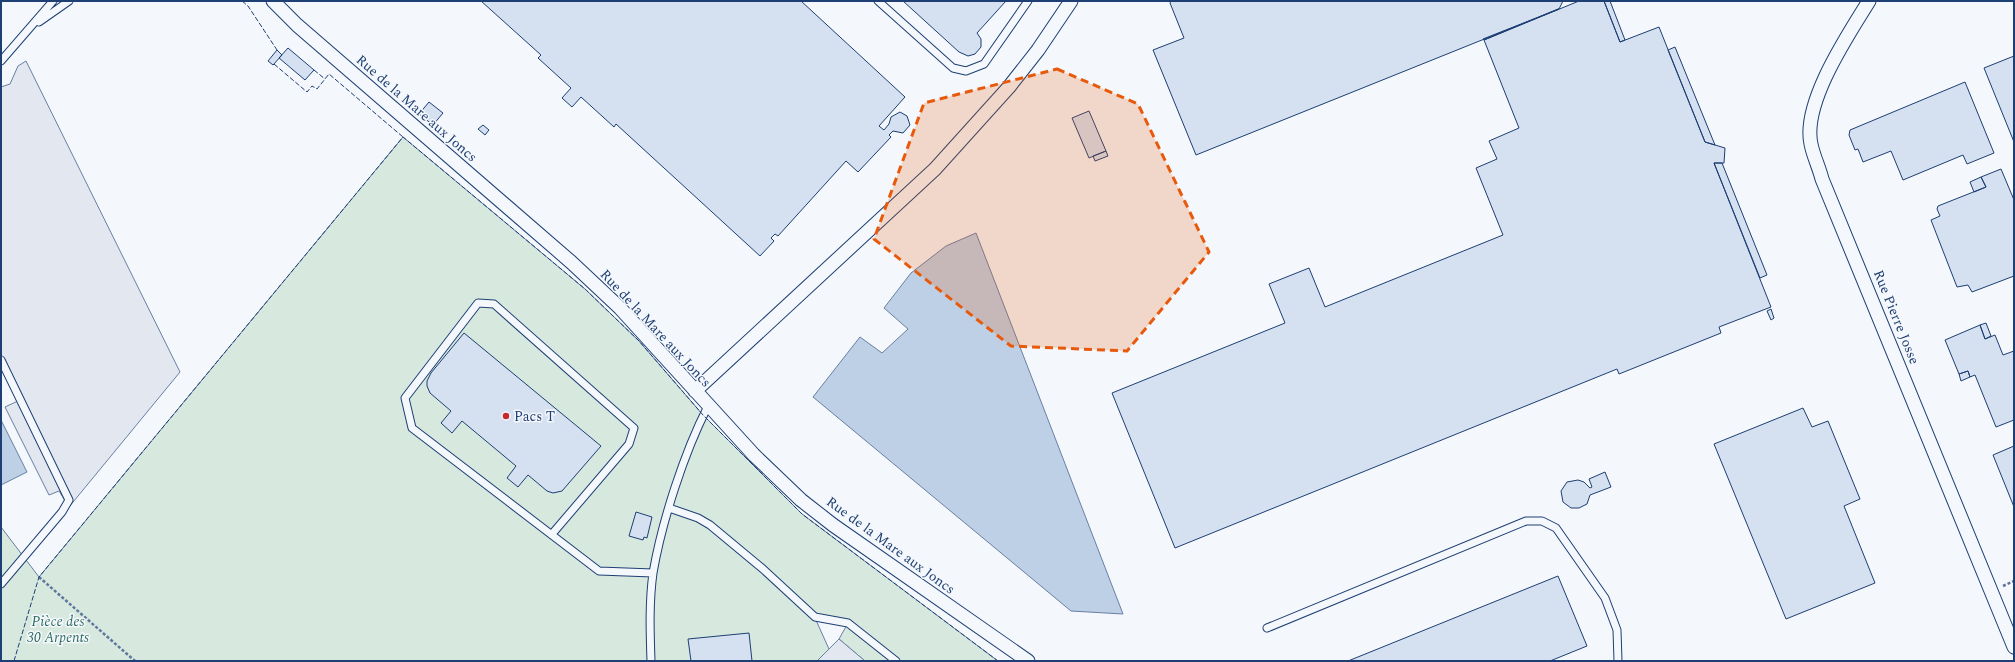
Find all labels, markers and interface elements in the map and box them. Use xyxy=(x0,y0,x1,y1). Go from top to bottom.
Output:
street label: Rue de la Mare aux Joncs xyxy=(351,50,482,167)
street label: Rue de la Mare aux Joncs xyxy=(595,265,716,392)
street label: Rue Pierre Josse xyxy=(1868,267,1925,368)
place label: Pacs T xyxy=(514,406,555,427)
marker: Pacs T xyxy=(501,411,511,421)
street label: Rue de la Mare aux Joncs xyxy=(822,491,960,599)
park label: Pièce des 30 Arpents xyxy=(27,611,89,648)

